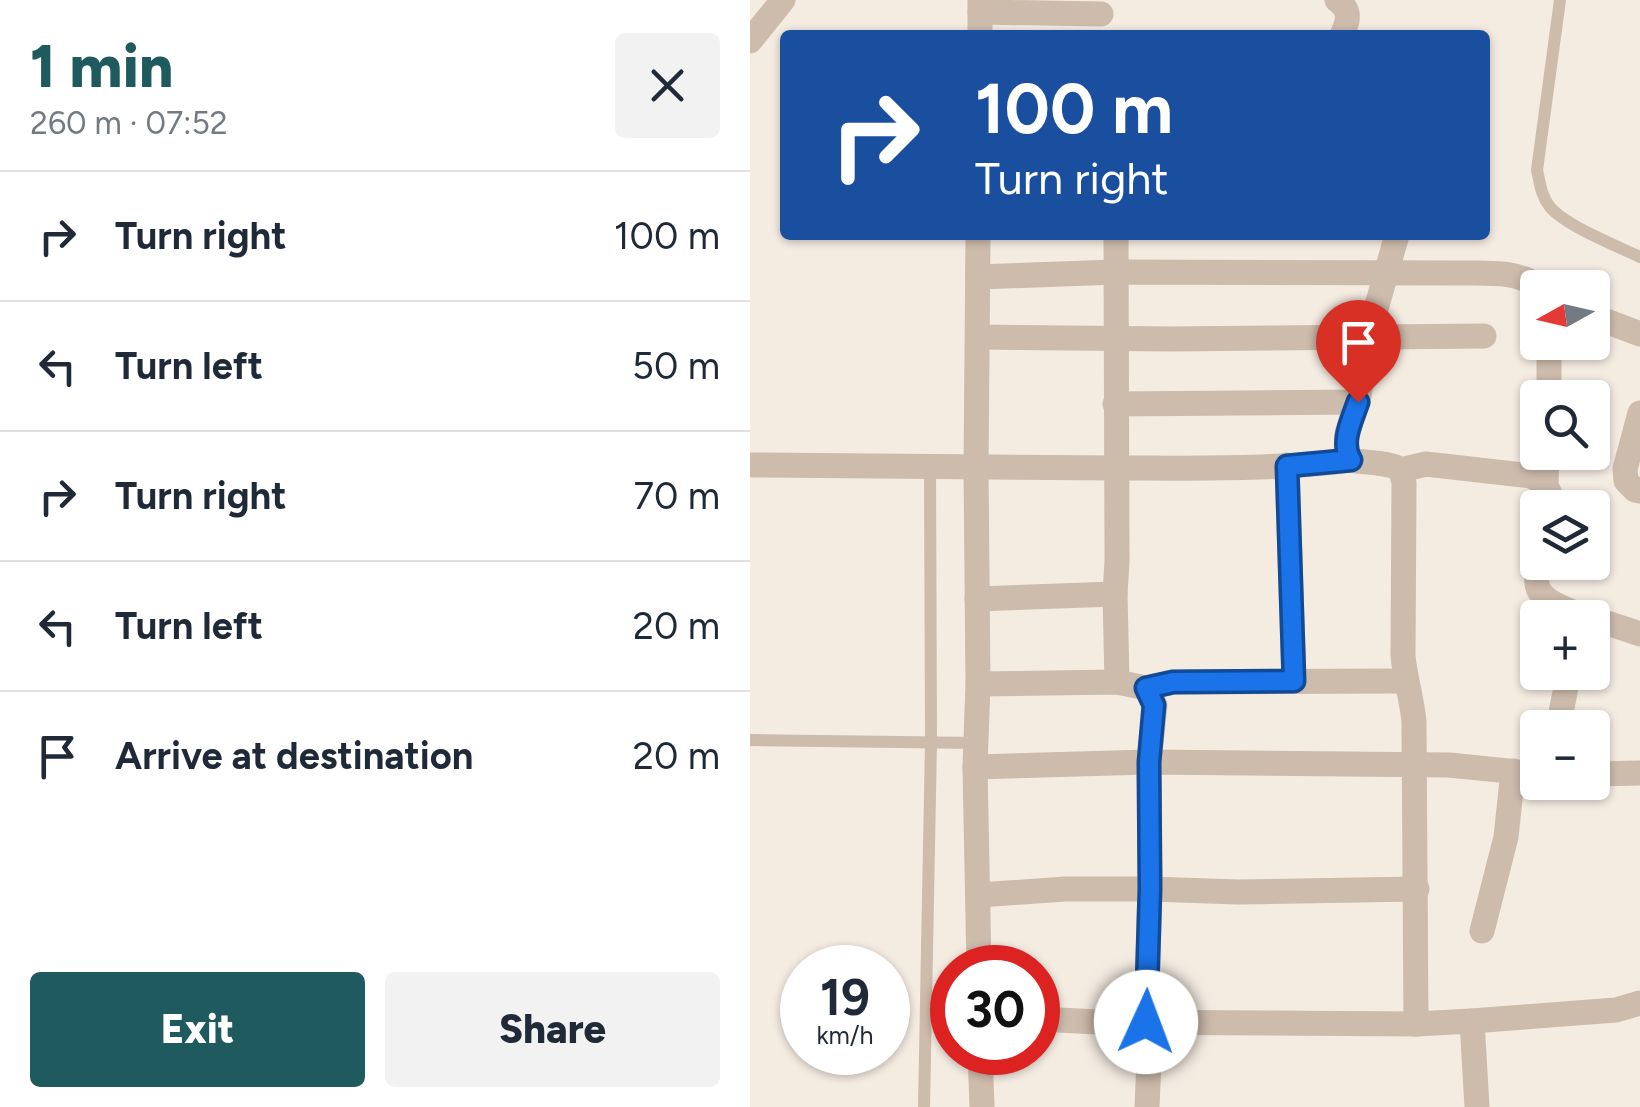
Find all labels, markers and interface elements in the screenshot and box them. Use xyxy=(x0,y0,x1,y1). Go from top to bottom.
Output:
text: 1 min xyxy=(30,30,173,102)
button: close xyxy=(615,33,720,138)
text: 100 m xyxy=(975,66,1173,151)
icon: right xyxy=(810,70,940,200)
text: 260 m · 07:52 xyxy=(30,104,228,142)
text: Turn right xyxy=(975,151,1168,205)
icon: right xyxy=(30,209,85,264)
text: Turn right xyxy=(115,213,287,259)
text: 100 m xyxy=(614,213,720,259)
north arrow xyxy=(1520,270,1610,360)
map controls xyxy=(1520,270,1610,800)
pin xyxy=(1316,300,1401,403)
icon: arrive xyxy=(1331,315,1386,370)
icon: left xyxy=(30,339,85,394)
text: Turn left xyxy=(115,343,263,389)
text: 50 m xyxy=(632,343,720,389)
button: search xyxy=(1520,380,1610,470)
icon: right xyxy=(30,469,85,524)
text: Turn right xyxy=(115,473,287,519)
text: 70 m xyxy=(634,473,720,519)
button: layers xyxy=(1520,490,1610,580)
icon: left xyxy=(30,599,85,654)
button: + xyxy=(1520,600,1610,690)
text: Turn left xyxy=(115,603,263,649)
text: 20 m xyxy=(633,603,720,649)
button: − xyxy=(1520,710,1610,800)
icon: arrive xyxy=(30,729,85,784)
text: Arrive at destination xyxy=(115,733,473,779)
text: 20 m xyxy=(633,733,720,779)
speed limit sign: 30 xyxy=(930,945,1060,1075)
text: 19 xyxy=(820,967,870,1028)
position arrow xyxy=(1094,970,1198,1074)
button: Exit xyxy=(30,972,365,1087)
button: Share xyxy=(385,972,720,1087)
text: km/h xyxy=(816,1020,874,1050)

